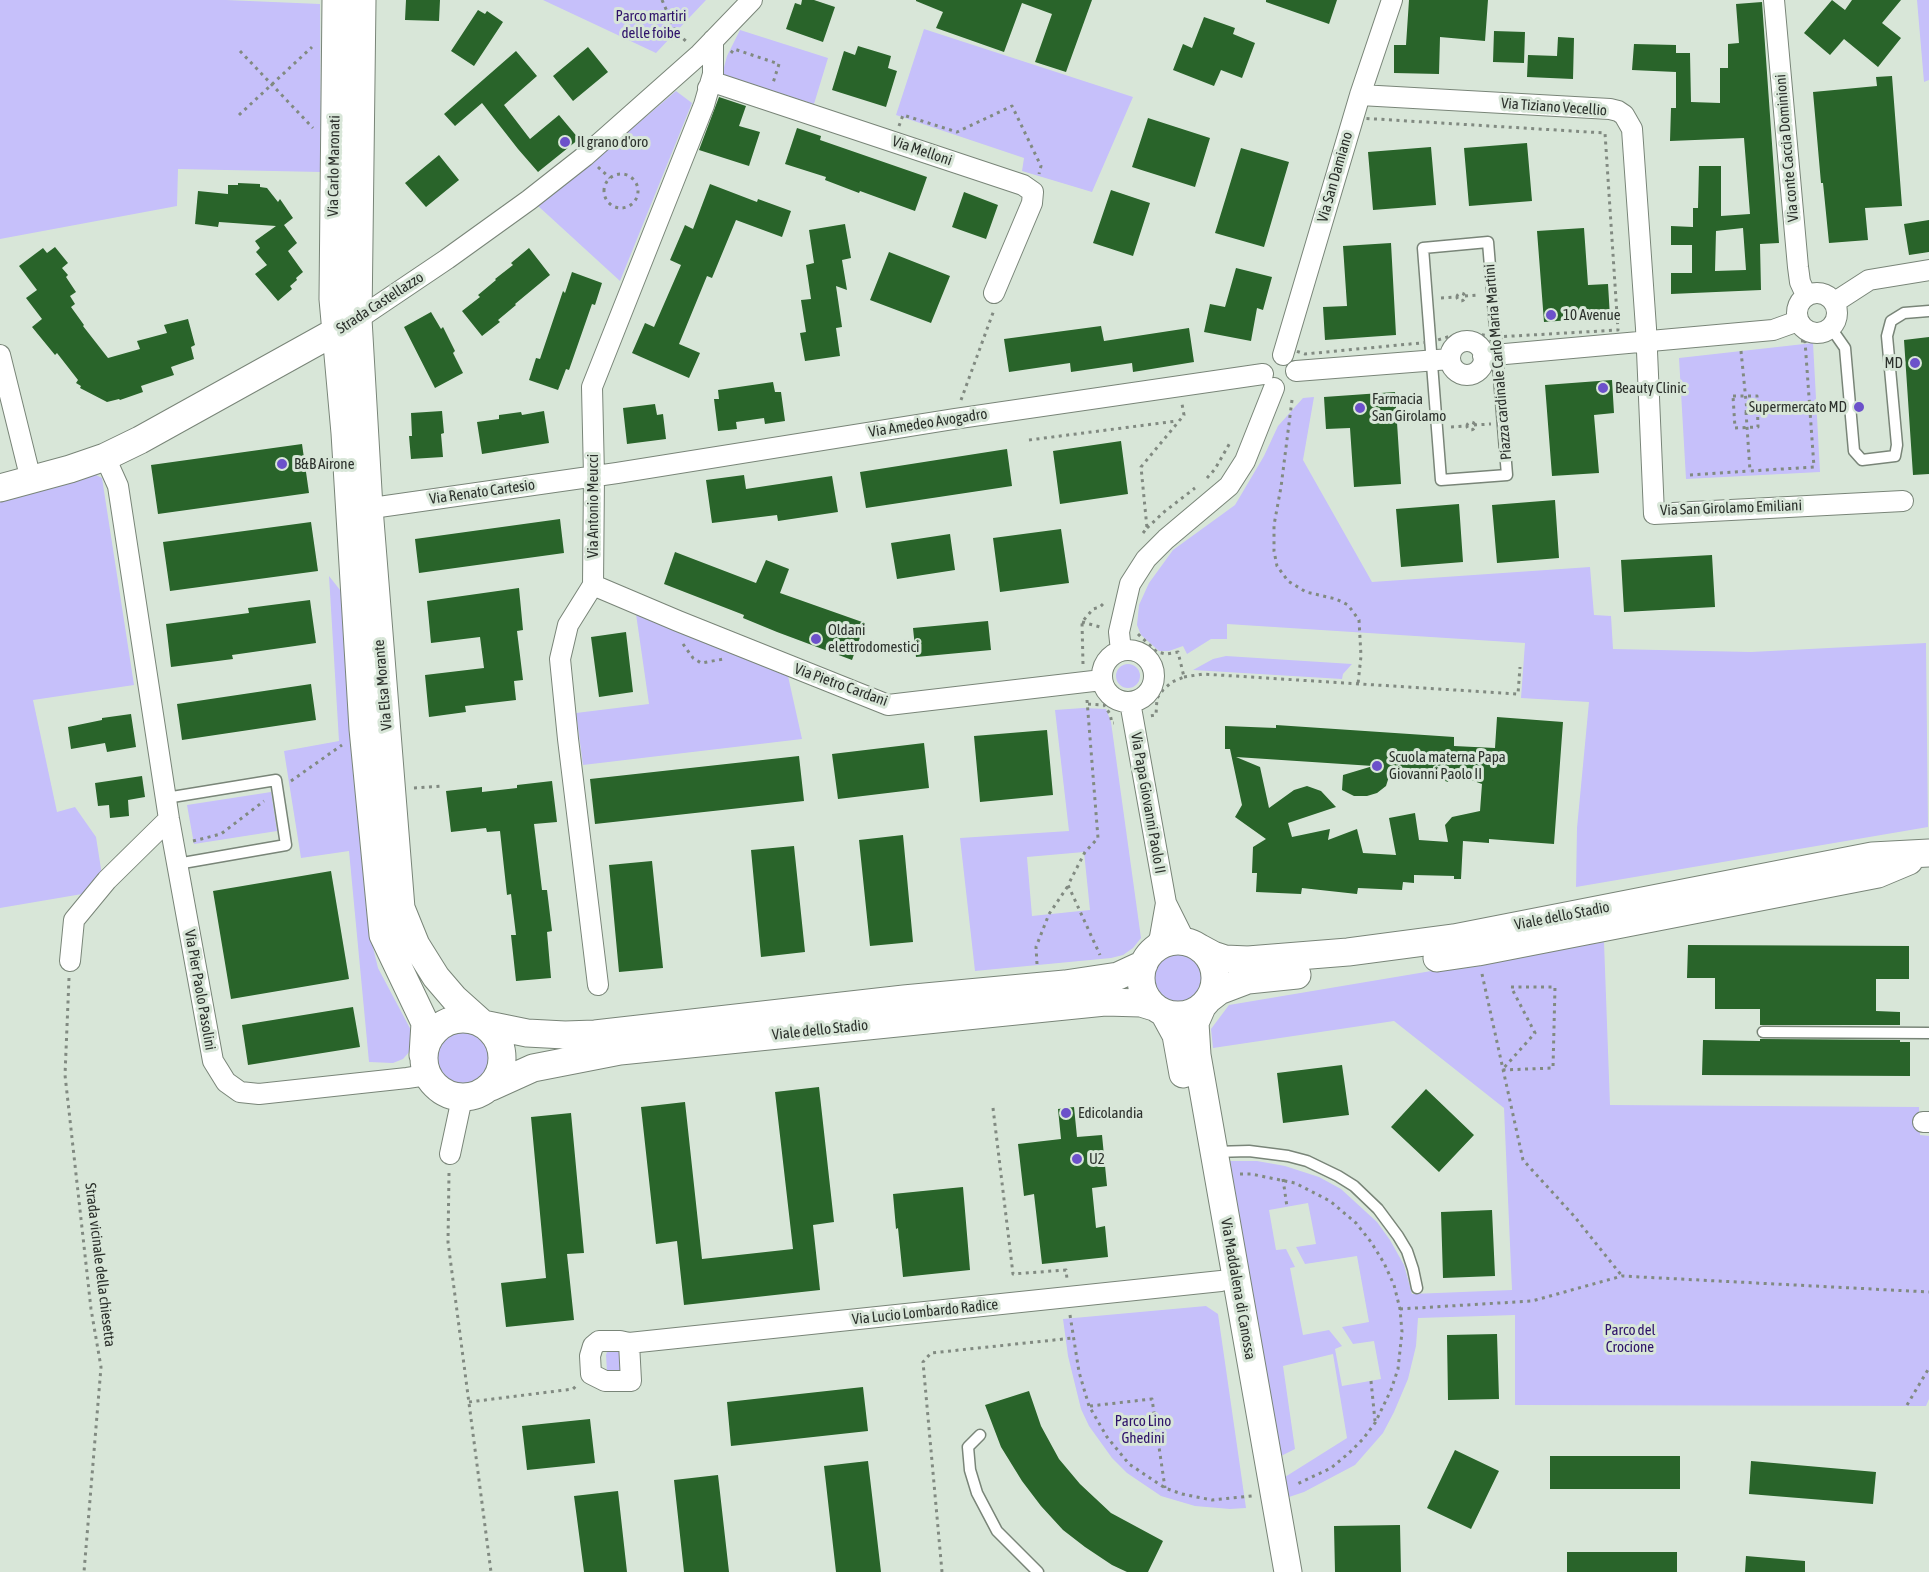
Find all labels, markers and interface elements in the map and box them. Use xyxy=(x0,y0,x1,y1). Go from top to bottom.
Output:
park label: Parco martiri delle foibe xyxy=(616,7,686,42)
street label: Via conte Caccia Dominioni xyxy=(1772,73,1802,223)
street label: Via Tiziano Vecellio xyxy=(1500,94,1608,120)
street label: Via Carlo Maronati xyxy=(324,115,344,217)
street label: Via San Damiano xyxy=(1313,130,1357,224)
street label: Via Melloni xyxy=(890,132,954,170)
place label: Il grano d'oro xyxy=(577,133,648,151)
marker: Il grano d'oro xyxy=(558,135,572,149)
street label: Piazza cardinale Carlo Maria Martini xyxy=(1480,263,1516,461)
street label: Strada Castellazzo xyxy=(333,268,427,338)
place label: 10 Avenue xyxy=(1563,306,1621,324)
marker: 10 Avenue xyxy=(1544,308,1558,322)
place label: MD xyxy=(1885,354,1903,372)
marker: MD xyxy=(1908,356,1922,370)
place label: Beauty Clinic xyxy=(1615,379,1686,397)
marker: Beauty Clinic xyxy=(1596,381,1610,395)
place label: Farmacia San Girolamo xyxy=(1372,390,1446,425)
place label: Supermercato MD xyxy=(1749,398,1847,416)
marker: Supermercato MD xyxy=(1852,400,1866,414)
marker: Farmacia San Girolamo xyxy=(1353,401,1367,415)
street label: Via Amedeo Avogadro xyxy=(867,405,989,441)
street label: Via Antonio Meucci xyxy=(584,454,602,558)
place label: B&B Airone xyxy=(294,455,354,473)
marker: B&B Airone xyxy=(275,457,289,471)
street label: Via Renato Cartesio xyxy=(428,476,536,508)
street label: Via San Girolamo Emiliani xyxy=(1660,497,1802,519)
place label: Oldani elettrodomestici xyxy=(828,621,919,656)
marker: Oldani elettrodomestici xyxy=(809,632,823,646)
street label: Via Elsa Morante xyxy=(370,639,396,731)
street label: Via Pietro Cardani xyxy=(792,660,890,710)
street label: Via Papa Giovanni Paolo II xyxy=(1127,731,1169,875)
place label: Scuola materna Papa Giovanni Paolo II xyxy=(1389,748,1506,783)
marker: Scuola materna Papa Giovanni Paolo II xyxy=(1370,759,1384,773)
street label: Viale dello Stadio xyxy=(1513,898,1611,934)
street label: Via Pier Paolo Pasolini xyxy=(181,928,219,1052)
street label: Viale dello Stadio xyxy=(771,1016,869,1044)
place label: Edicolandia xyxy=(1078,1104,1143,1122)
marker: Edicolandia xyxy=(1059,1106,1073,1120)
place label: U2 xyxy=(1089,1150,1105,1168)
marker: U2 xyxy=(1070,1152,1084,1166)
street label: Strada vicinale della chiesetta xyxy=(81,1182,119,1348)
street label: Via Maddalena di Canossa xyxy=(1217,1217,1259,1361)
street label: Via Lucio Lombardo Radice xyxy=(851,1295,999,1329)
park label: Parco del Crocione xyxy=(1605,1321,1655,1356)
park label: Parco Lino Ghedini xyxy=(1115,1412,1171,1447)

